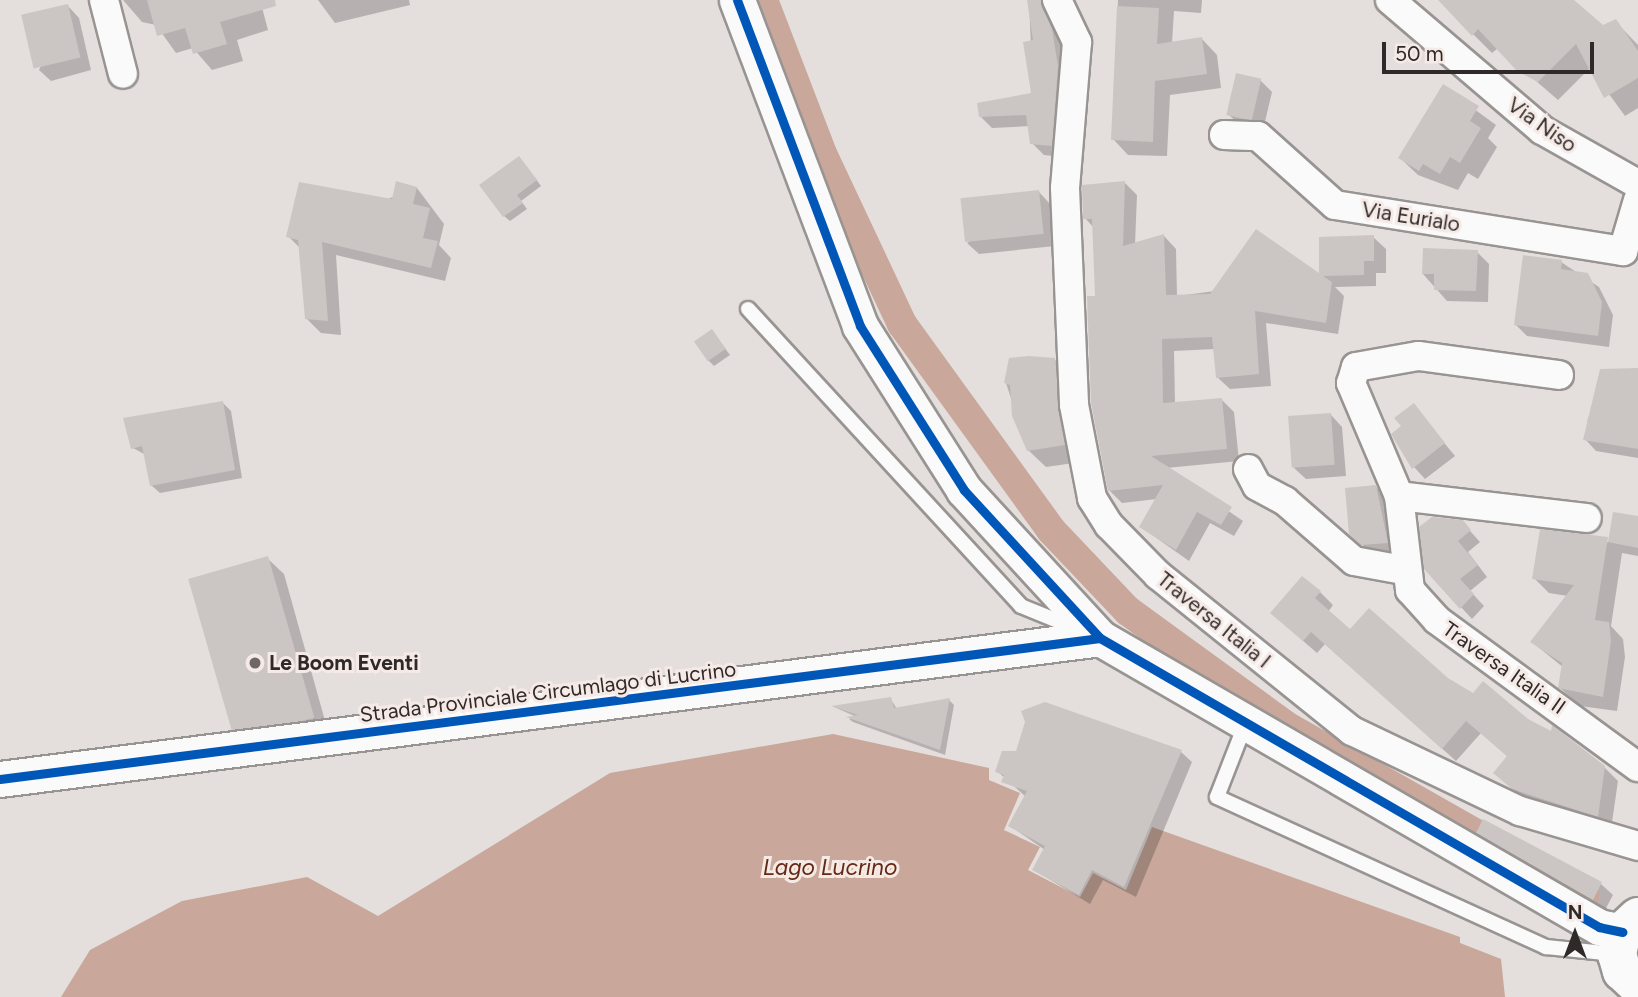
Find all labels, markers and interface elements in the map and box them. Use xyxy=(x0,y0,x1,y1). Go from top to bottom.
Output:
scale bar xyxy=(1386,28,1598,72)
text: 50 m xyxy=(1395,41,1444,66)
street label: Via Niso xyxy=(1503,92,1581,158)
street label: Via Eurialo xyxy=(1360,197,1462,237)
street label: Traversa Italia I xyxy=(1152,567,1276,673)
street label: Traversa Italia II xyxy=(1438,616,1570,720)
place label: Le Boom Eventi xyxy=(269,650,419,676)
marker: Le Boom Eventi xyxy=(247,655,263,671)
street label: Strada Provinciale Circumlago di Lucrino xyxy=(358,656,738,728)
water label: Lago Lucrino xyxy=(763,853,897,881)
north arrow xyxy=(1540,899,1610,969)
text: N xyxy=(1568,901,1582,924)

